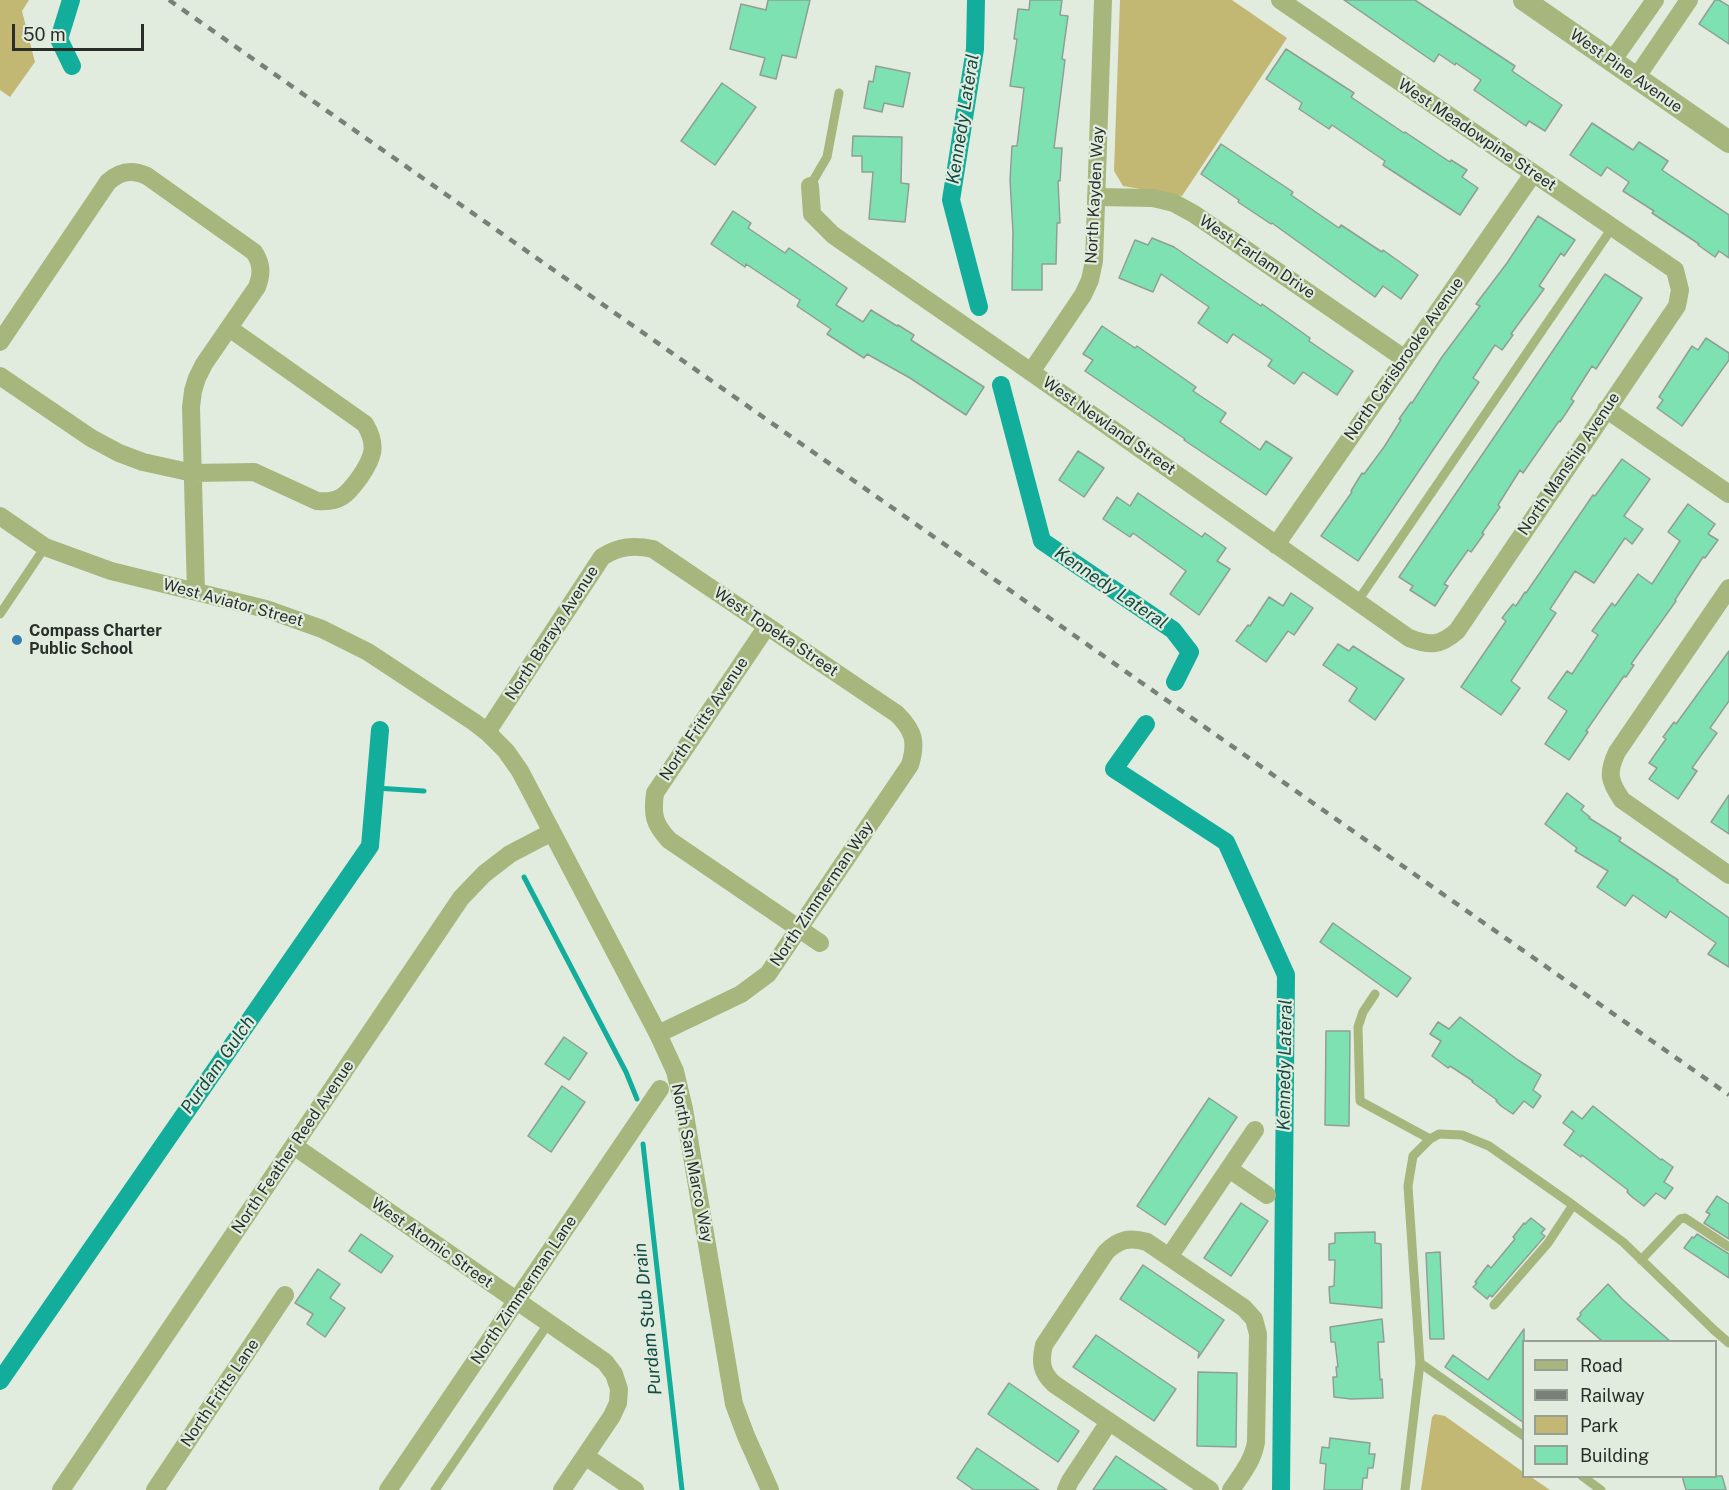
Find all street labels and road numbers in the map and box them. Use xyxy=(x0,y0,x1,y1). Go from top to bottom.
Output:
street label: West Pine Avenue xyxy=(1566,25,1686,117)
street label: West Meadowpine Street xyxy=(1394,75,1560,195)
street label: North Kayden Way xyxy=(1082,126,1108,264)
street label: West Farlam Drive xyxy=(1195,211,1319,303)
street label: North Carisbrooke Avenue xyxy=(1340,274,1468,444)
street label: West Newland Street xyxy=(1039,373,1179,479)
street label: North Manship Avenue xyxy=(1514,389,1624,539)
street label: North Baraya Avenue xyxy=(501,562,603,704)
street label: West Aviator Street xyxy=(161,575,305,631)
street label: West Topeka Street xyxy=(710,583,842,681)
street label: North Fritts Avenue xyxy=(656,654,752,784)
street label: North Zimmerman Way xyxy=(766,818,878,970)
street label: North Feather Reed Avenue xyxy=(228,1057,358,1237)
street label: North San Marco Way xyxy=(667,1082,717,1244)
street label: West Atomic Street xyxy=(367,1194,497,1292)
street label: North Zimmerman Lane xyxy=(467,1212,581,1368)
street label: North Fritts Lane xyxy=(177,1335,263,1451)

